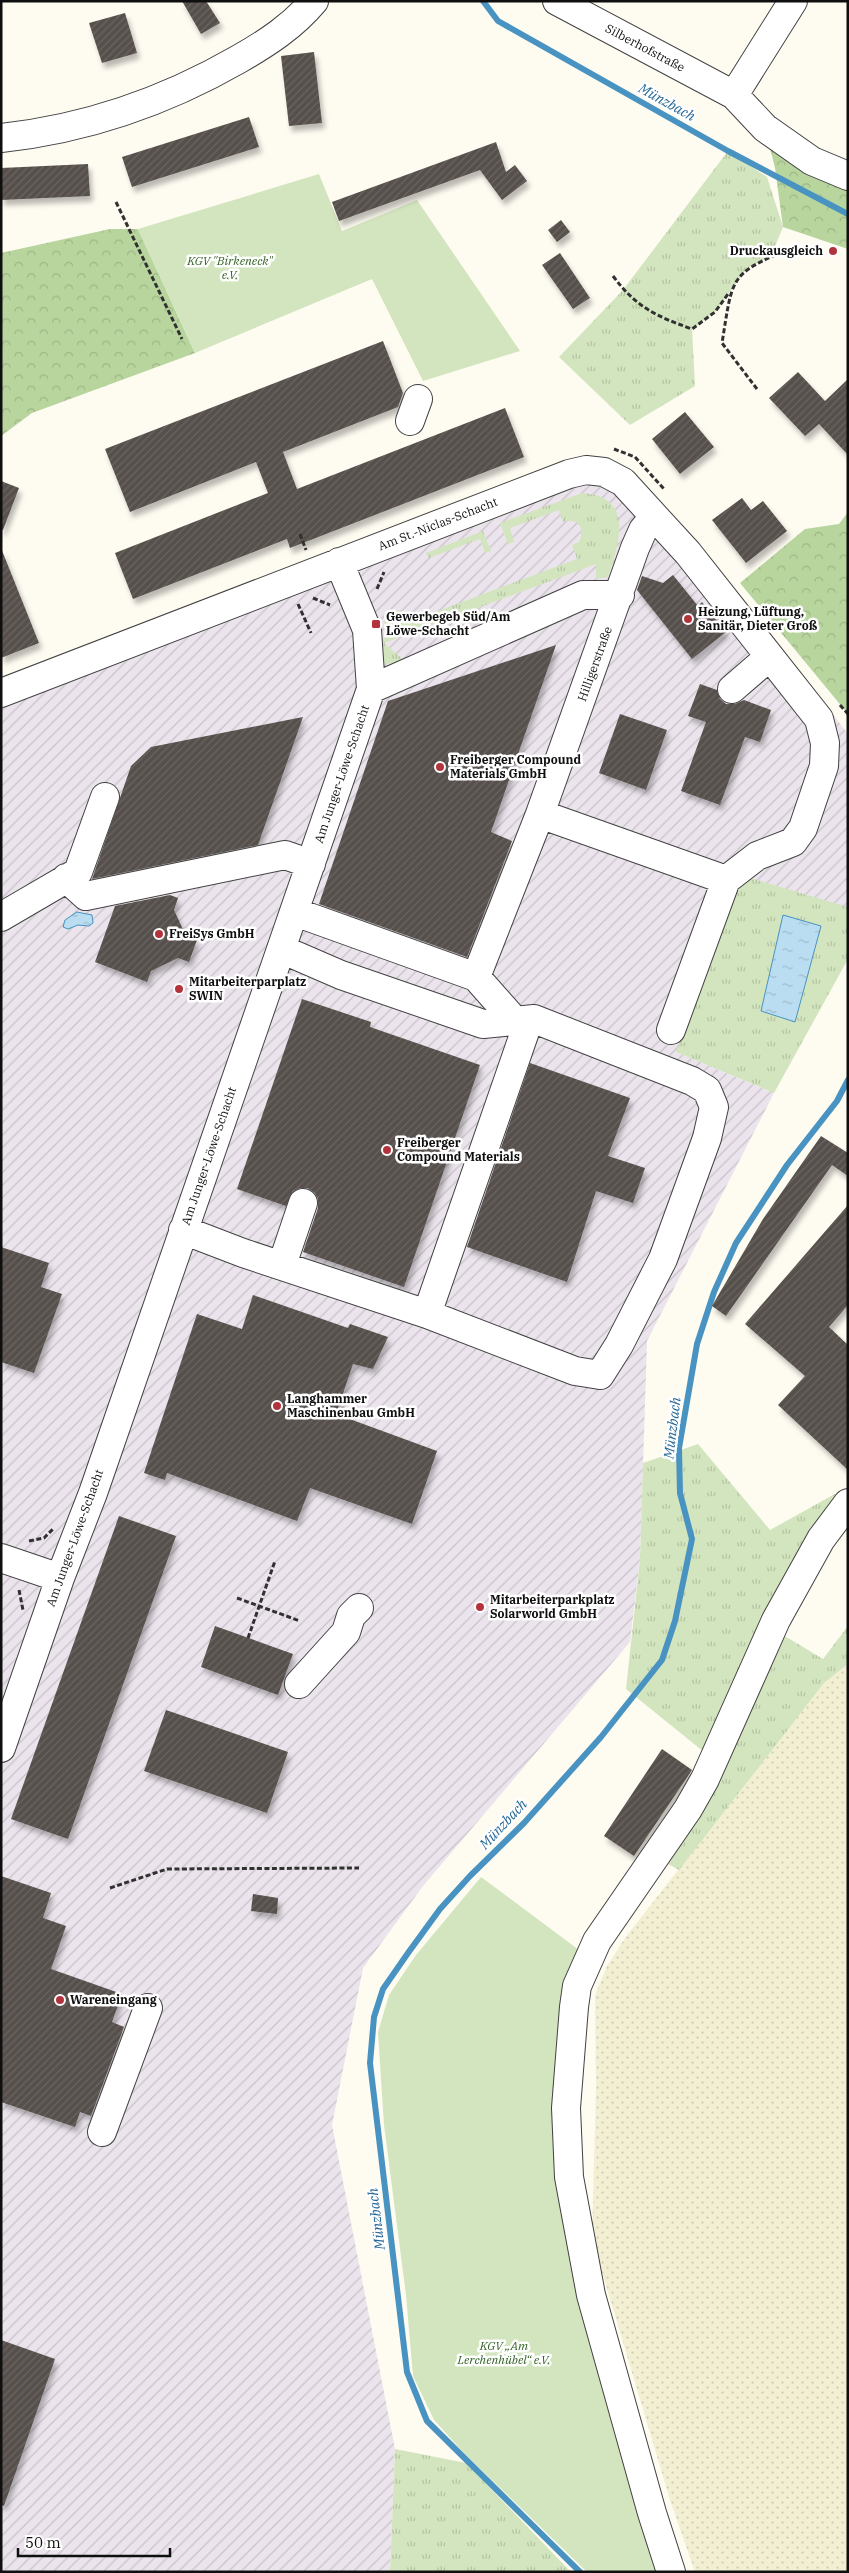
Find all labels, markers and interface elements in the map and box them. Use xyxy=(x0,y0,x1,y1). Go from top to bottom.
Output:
street label: Silberhofstraße xyxy=(603,20,688,75)
water label: Münzbach xyxy=(635,79,699,125)
place label: Druckausgleich xyxy=(730,243,823,258)
marker: Druckausgleich xyxy=(827,245,839,257)
park label: KGV "Birkeneck" e.V. xyxy=(186,253,274,282)
street label: Am St.-Niclas-Schacht xyxy=(376,494,500,553)
place label: Heizung, Lüftung, Sanitär, Dieter Groß xyxy=(698,604,818,633)
place label: Gewerbegeb Süd/Am Löwe-Schacht xyxy=(386,609,511,638)
marker: Heizung, Lüftung, Sanitär, Dieter Groß xyxy=(682,613,694,625)
marker: Gewerbegeb Süd/Am Löwe-Schacht xyxy=(370,618,382,630)
street label: Hilligerstraße xyxy=(574,624,615,703)
street label: Am Junger-Löwe-Schacht xyxy=(311,703,372,845)
place label: Freiberger Compound Materials GmbH xyxy=(450,752,581,781)
marker: Freiberger Compound Materials GmbH xyxy=(434,761,446,773)
place label: FreiSys GmbH xyxy=(169,926,255,941)
marker: FreiSys GmbH xyxy=(153,928,165,940)
place label: Mitarbeiterparplatz SWIN xyxy=(189,974,306,1003)
marker: Mitarbeiterparplatz SWIN xyxy=(173,983,185,995)
street label: Am Junger-Löwe-Schacht xyxy=(178,1085,239,1227)
place label: Freiberger Compound Materials xyxy=(397,1135,520,1164)
marker: Freiberger Compound Materials xyxy=(381,1144,393,1156)
place label: Langhammer Maschinenbau GmbH xyxy=(287,1391,415,1420)
water label: Münzbach xyxy=(659,1396,685,1461)
marker: Langhammer Maschinenbau GmbH xyxy=(271,1400,283,1412)
street label: Am Junger-Löwe-Schacht xyxy=(43,1467,106,1609)
place label: Mitarbeiterparkplatz Solarworld GmbH xyxy=(490,1592,615,1621)
marker: Mitarbeiterparkplatz Solarworld GmbH xyxy=(474,1601,486,1613)
water label: Münzbach xyxy=(475,1795,531,1854)
place label: Wareneingang xyxy=(70,1992,157,2007)
marker: Wareneingang xyxy=(54,1994,66,2006)
water label: Münzbach xyxy=(363,2187,389,2252)
park label: KGV „Am Lerchenhübel“ e.V. xyxy=(457,2338,550,2367)
scale bar xyxy=(18,2526,170,2558)
text: 50 m xyxy=(25,2533,61,2552)

